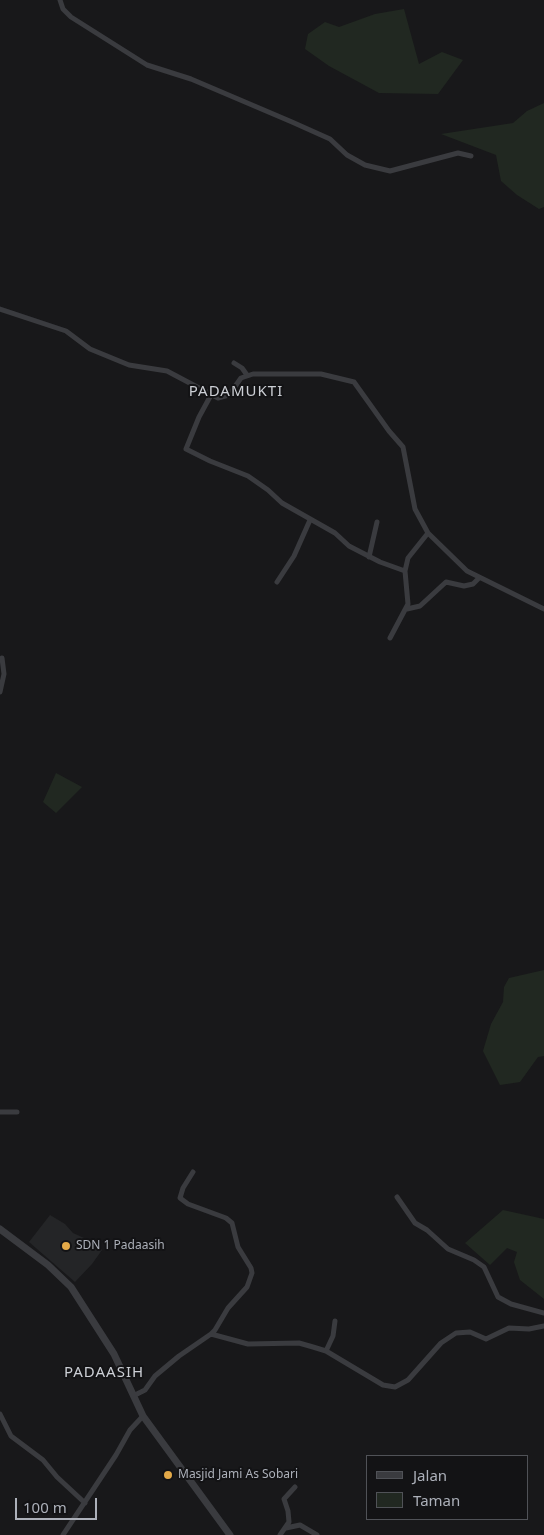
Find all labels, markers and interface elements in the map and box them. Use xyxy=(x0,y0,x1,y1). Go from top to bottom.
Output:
district label: PADAMUKTI xyxy=(188,383,284,401)
place label: SDN 1 Padaasih xyxy=(76,1239,165,1253)
marker: SDN 1 Padaasih xyxy=(60,1240,72,1252)
district label: PADAASIH xyxy=(63,1364,145,1382)
legend xyxy=(366,1455,529,1520)
text: Jalan xyxy=(413,1465,447,1485)
place label: Masjid Jami As Sobari xyxy=(178,1468,298,1482)
marker: Masjid Jami As Sobari xyxy=(162,1469,174,1481)
scale bar xyxy=(18,1488,100,1520)
text: Taman xyxy=(413,1490,460,1510)
text: 100 m xyxy=(23,1497,67,1517)

